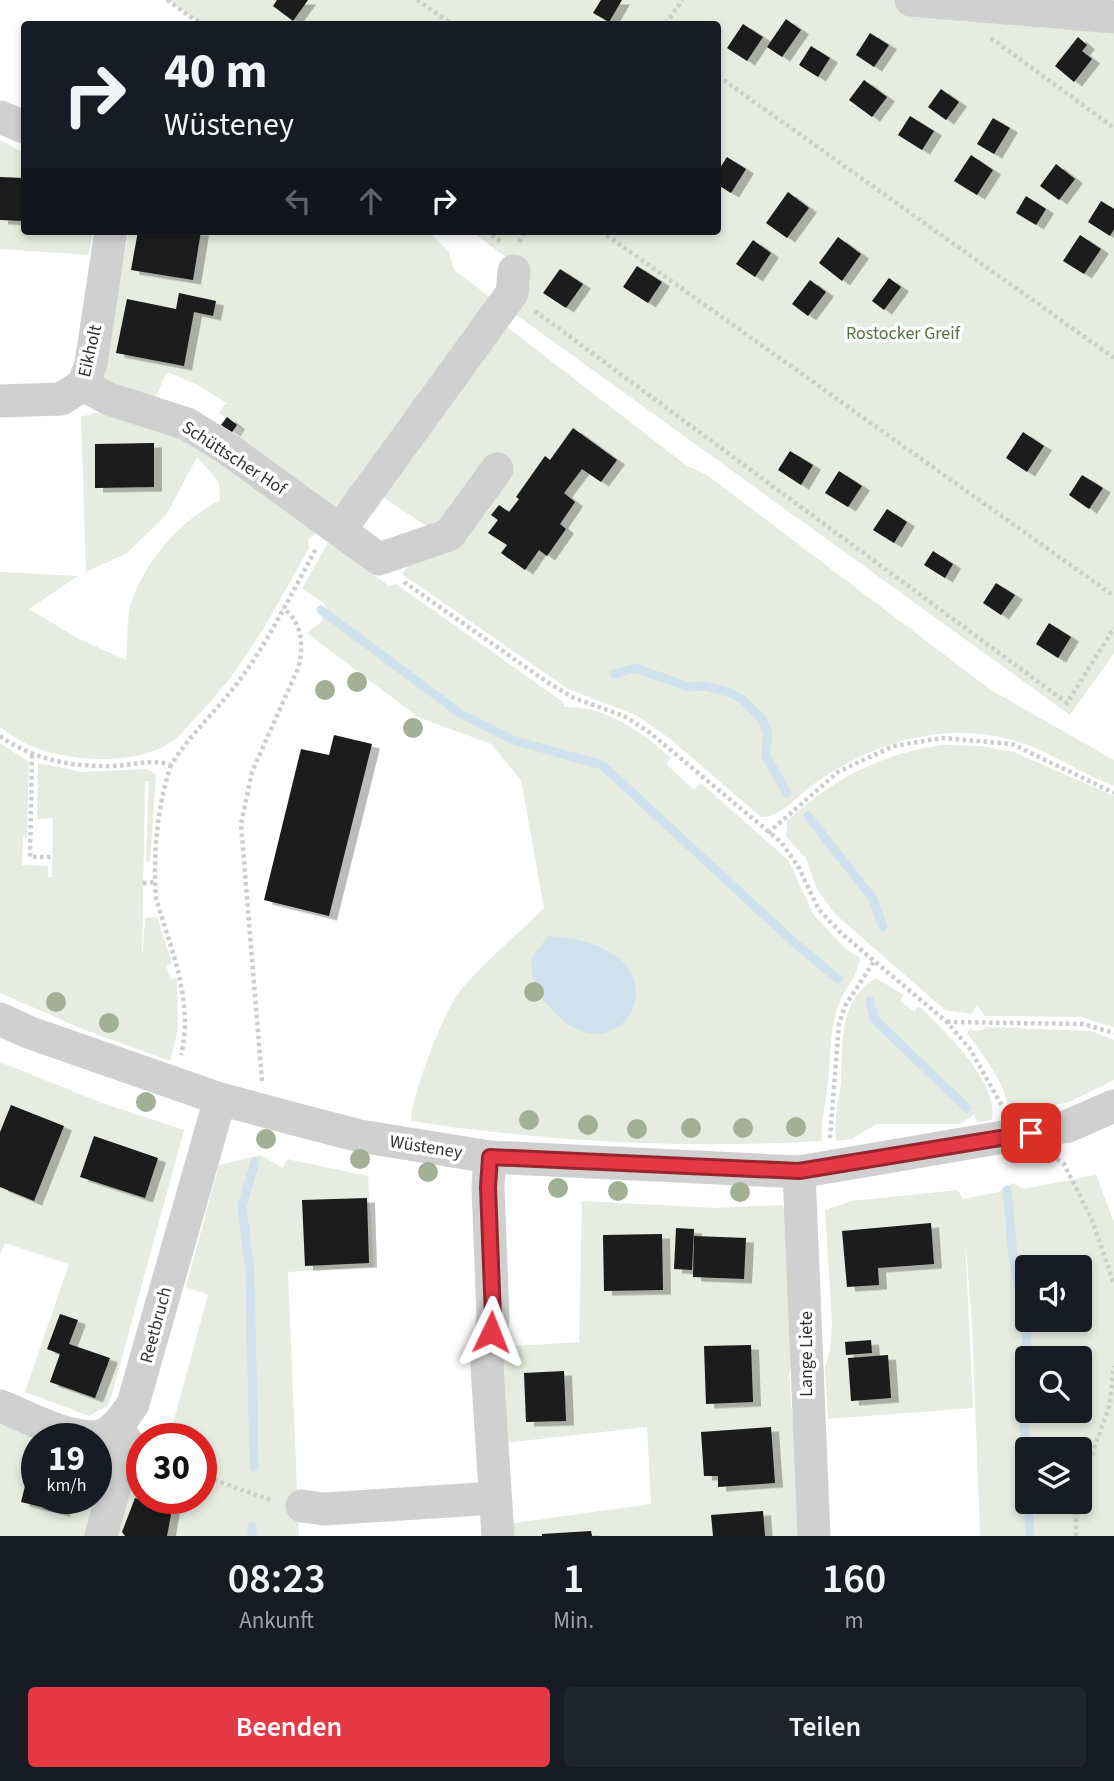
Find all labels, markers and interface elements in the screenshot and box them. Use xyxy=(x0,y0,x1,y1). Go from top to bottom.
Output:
text: 40 m xyxy=(164,37,268,107)
icon: right xyxy=(49,49,140,140)
text: Wüsteney xyxy=(164,102,294,148)
icon: left xyxy=(279,182,317,220)
icon: ahead xyxy=(352,182,390,220)
icon: right xyxy=(425,182,463,220)
park label: Rostocker Greif xyxy=(846,321,961,346)
street label: Eikholt xyxy=(72,322,108,380)
street label: Schüttscher Hof xyxy=(177,415,292,502)
pin xyxy=(1001,1103,1061,1163)
icon: arrive xyxy=(1012,1114,1050,1152)
street label: Wüsteney xyxy=(388,1129,465,1165)
map controls xyxy=(1015,1255,1092,1514)
button: sound xyxy=(1015,1255,1092,1332)
street label: Reetbruch xyxy=(134,1284,178,1366)
position arrow xyxy=(454,1295,528,1369)
street label: Lange Liete xyxy=(794,1311,819,1397)
button: search xyxy=(1015,1346,1092,1423)
speed limit sign: 30 xyxy=(126,1423,217,1514)
text: 19 xyxy=(48,1434,85,1484)
button: layers xyxy=(1015,1437,1092,1514)
text: km/h xyxy=(47,1473,86,1498)
text: 08:23 xyxy=(228,1549,325,1609)
text: 1 xyxy=(563,1549,584,1609)
text: 160 xyxy=(822,1549,886,1609)
text: Ankunft xyxy=(239,1604,314,1637)
text: Min. xyxy=(553,1604,594,1637)
text: m xyxy=(844,1604,863,1637)
button: Beenden xyxy=(28,1687,550,1767)
button: Teilen xyxy=(564,1687,1086,1767)

